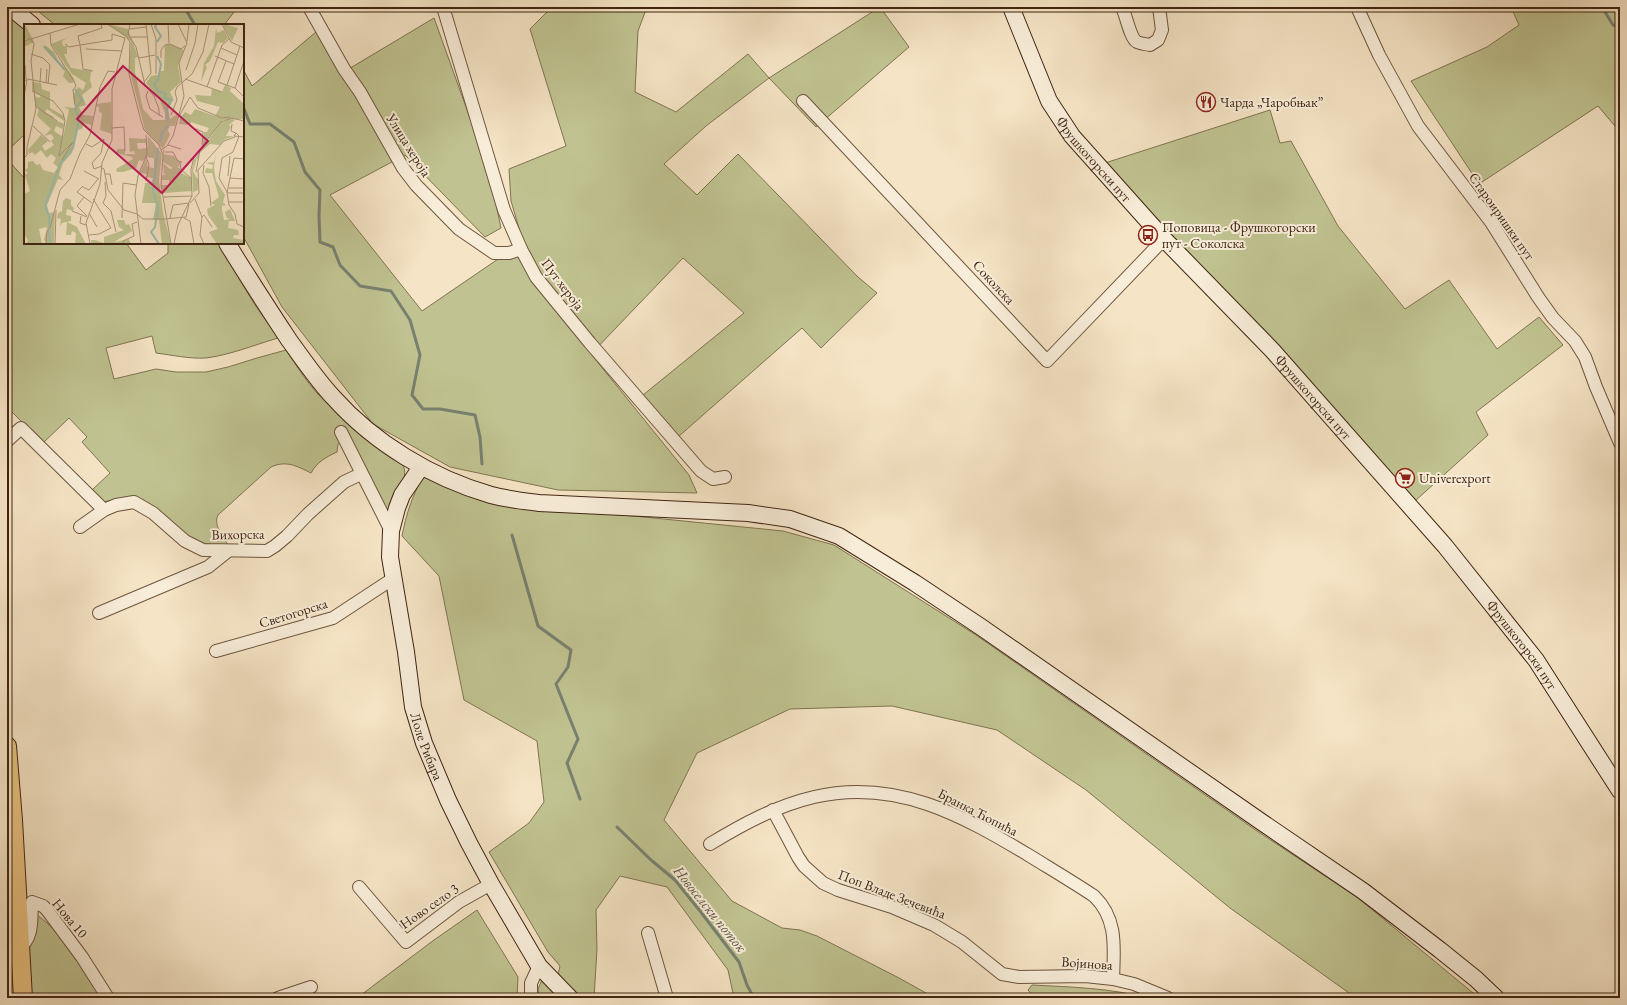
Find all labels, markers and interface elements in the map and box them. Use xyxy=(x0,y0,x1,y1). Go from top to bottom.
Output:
inset map xyxy=(24,24,244,244)
restaurant icon: Чарда „Чаробњак” xyxy=(1195,91,1217,113)
place label: Чарда „Чаробњак” xyxy=(1220,93,1324,111)
street label: Улица хероја xyxy=(382,109,436,180)
street label: Фрушкогорски пут xyxy=(1052,113,1136,206)
street label: Староиришки пут xyxy=(1465,169,1539,264)
place label: Поповица - Фрушкогорски пут - Соколска xyxy=(1162,218,1316,252)
bus stop icon: Поповица - Фрушкогорски пут - Соколска xyxy=(1137,224,1159,246)
street label: Пут хероја xyxy=(538,254,589,314)
street label: Соколска xyxy=(969,256,1019,308)
street label: Фрушкогорски пут xyxy=(1271,351,1356,443)
supermarket icon: Univerexport xyxy=(1394,467,1416,489)
place label: Univerexport xyxy=(1419,469,1491,487)
street label: Вихорска xyxy=(211,525,265,543)
street label: Светогорска xyxy=(257,594,330,632)
street label: Фрушкогорски пут xyxy=(1483,596,1562,693)
street label: Лоле Рибара xyxy=(406,710,448,783)
street label: Бранка Ћопића xyxy=(935,784,1021,840)
water label: Новоселски поток xyxy=(669,861,752,956)
street label: Поп Владе Зечевића xyxy=(836,865,949,923)
street label: Ново село 3 xyxy=(396,879,462,933)
street label: Нова 10 xyxy=(48,895,92,942)
street label: Војинова xyxy=(1061,952,1114,974)

